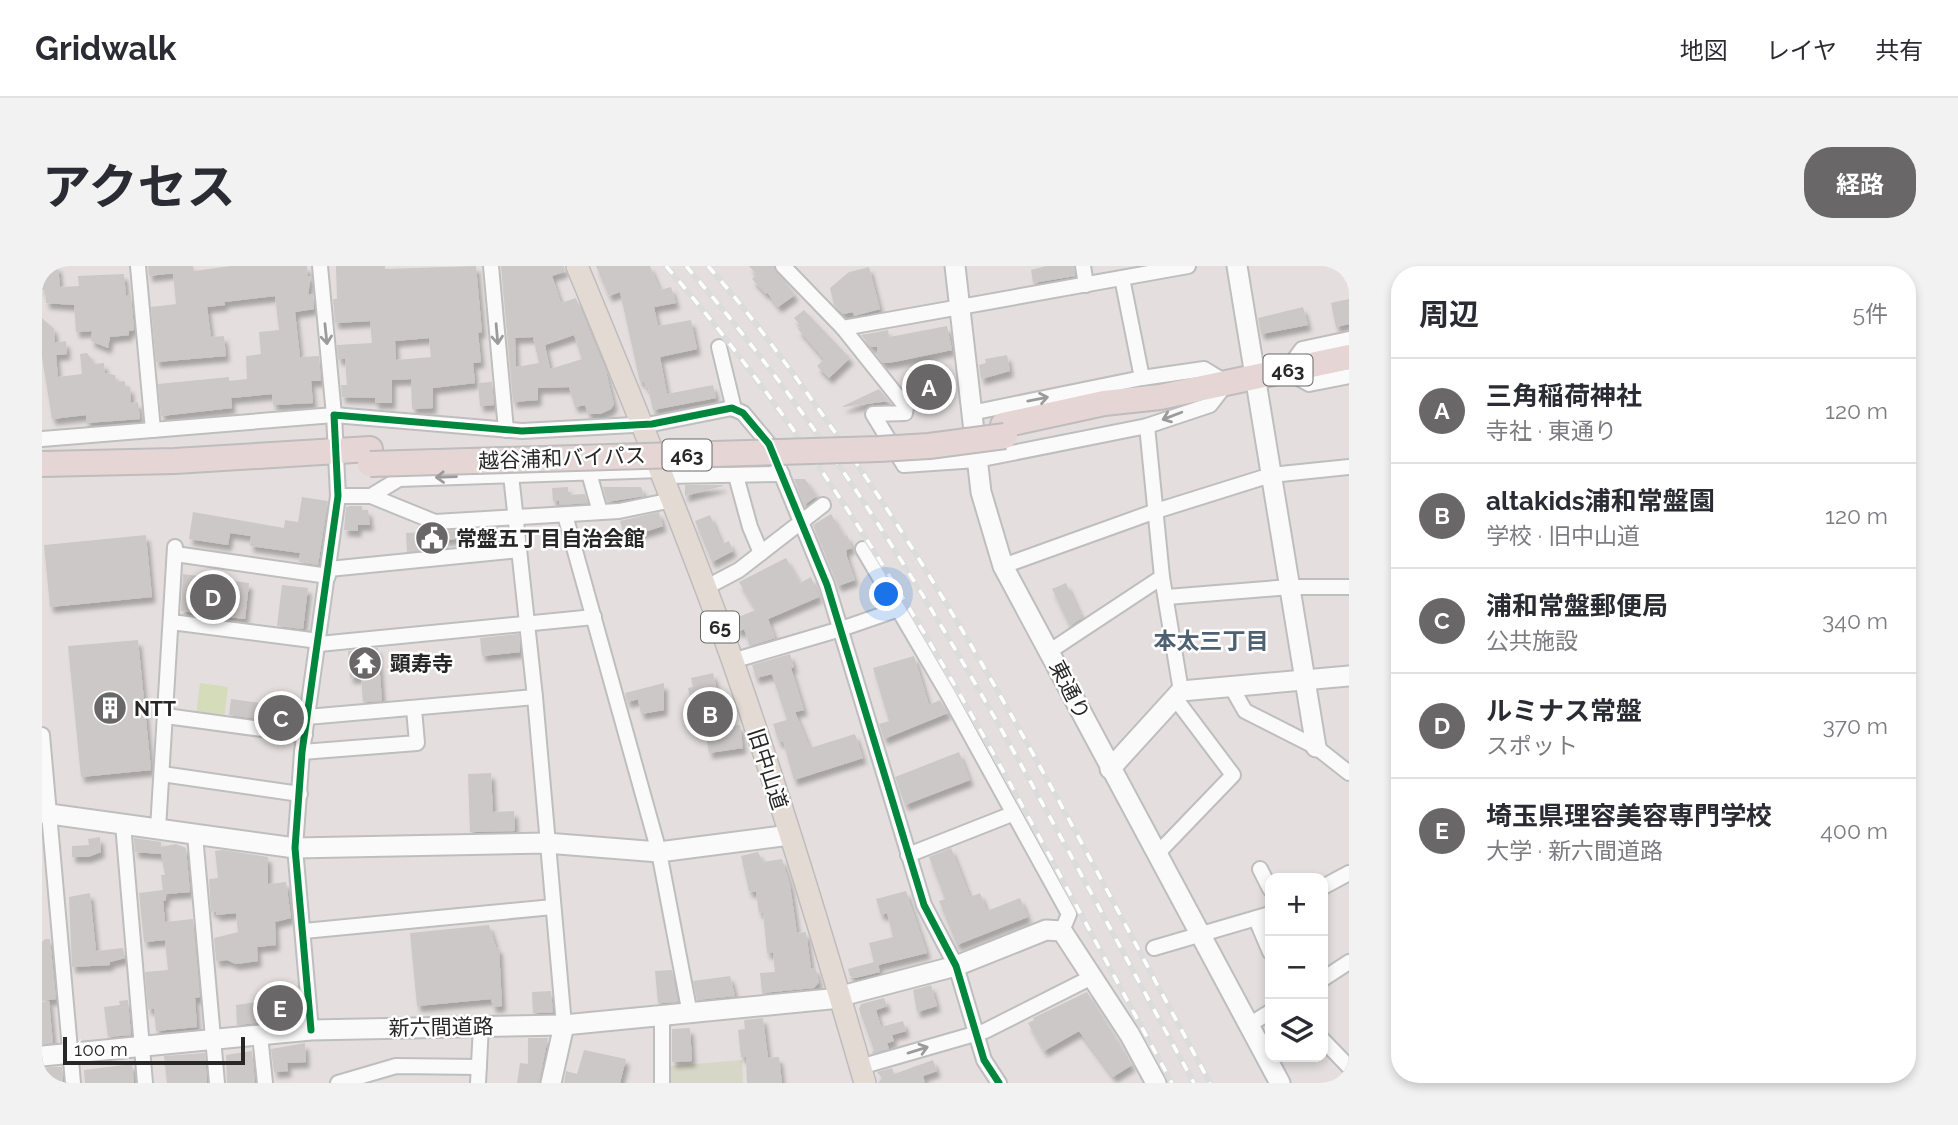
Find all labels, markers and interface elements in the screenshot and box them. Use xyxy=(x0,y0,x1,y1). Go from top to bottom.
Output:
text: Gridwalk xyxy=(35,29,176,68)
text: 地図 xyxy=(1680,36,1728,65)
text: レイヤ xyxy=(1766,36,1837,65)
text: 共有 xyxy=(1875,36,1923,65)
button: 経路 xyxy=(1804,147,1916,218)
text: アクセス xyxy=(42,158,236,215)
text: 周辺 xyxy=(1419,297,1479,332)
text: 5件 xyxy=(1852,300,1888,327)
one-way arrow xyxy=(320,322,333,345)
one-way arrow xyxy=(491,322,504,345)
road number: 463 xyxy=(1264,354,1312,386)
pin: A xyxy=(906,361,952,413)
text: 三角稲荷神社 xyxy=(1486,381,1642,411)
one-way arrow xyxy=(1026,392,1049,405)
text: A xyxy=(1434,397,1450,424)
text: 120 m xyxy=(1825,397,1888,424)
one-way arrow xyxy=(1161,410,1183,423)
text: 寺社 · 東通り xyxy=(1486,417,1617,444)
road number: 463 xyxy=(662,440,712,470)
street label: 越谷浦和バイパス xyxy=(478,443,646,473)
one-way arrow xyxy=(435,471,458,484)
text: altakids浦和常盤園 xyxy=(1486,486,1715,516)
text: B xyxy=(1434,502,1450,529)
text: 120 m xyxy=(1825,502,1888,529)
public building icon: 常盤五丁目自治会館 xyxy=(413,519,451,557)
text: 学校 · 旧中山道 xyxy=(1486,522,1640,549)
place label: 常盤五丁目自治会館 xyxy=(456,526,645,551)
pin: D xyxy=(190,571,236,623)
your location xyxy=(869,577,903,611)
text: 浦和常盤郵便局 xyxy=(1486,591,1668,621)
text: C xyxy=(1434,607,1450,634)
text: 340 m xyxy=(1822,607,1888,634)
road number: 65 xyxy=(701,612,739,642)
district label: 本太三丁目 xyxy=(1154,627,1269,654)
text: 公共施設 xyxy=(1486,627,1578,654)
temple icon: 顕寿寺 xyxy=(346,644,384,682)
place label: 顕寿寺 xyxy=(390,651,453,676)
street label: 東通り xyxy=(1045,656,1095,724)
pin: B xyxy=(687,688,733,740)
building icon: NTT xyxy=(91,689,129,727)
pin: C xyxy=(258,692,304,744)
place label: NTT xyxy=(134,696,176,721)
text: ルミナス常盤 xyxy=(1486,696,1642,726)
text: D xyxy=(1434,712,1450,739)
text: 370 m xyxy=(1823,712,1888,739)
street label: 旧中山道 xyxy=(743,725,793,813)
text: スポット xyxy=(1486,732,1578,759)
text: 埼玉県理容美容専門学校 xyxy=(1486,801,1772,831)
text: E xyxy=(1435,817,1449,844)
text: 400 m xyxy=(1820,817,1888,844)
text: 大学 · 新六間道路 xyxy=(1486,837,1663,864)
map controls xyxy=(1265,873,1328,1062)
button: + xyxy=(1265,873,1328,936)
button: − xyxy=(1265,936,1328,999)
pin: E xyxy=(257,982,303,1034)
button: layers xyxy=(1265,999,1328,1062)
street label: 新六間道路 xyxy=(388,1014,494,1040)
scale bar xyxy=(63,1034,245,1066)
text: 100 m xyxy=(74,1038,128,1060)
one-way arrow xyxy=(906,1042,928,1055)

